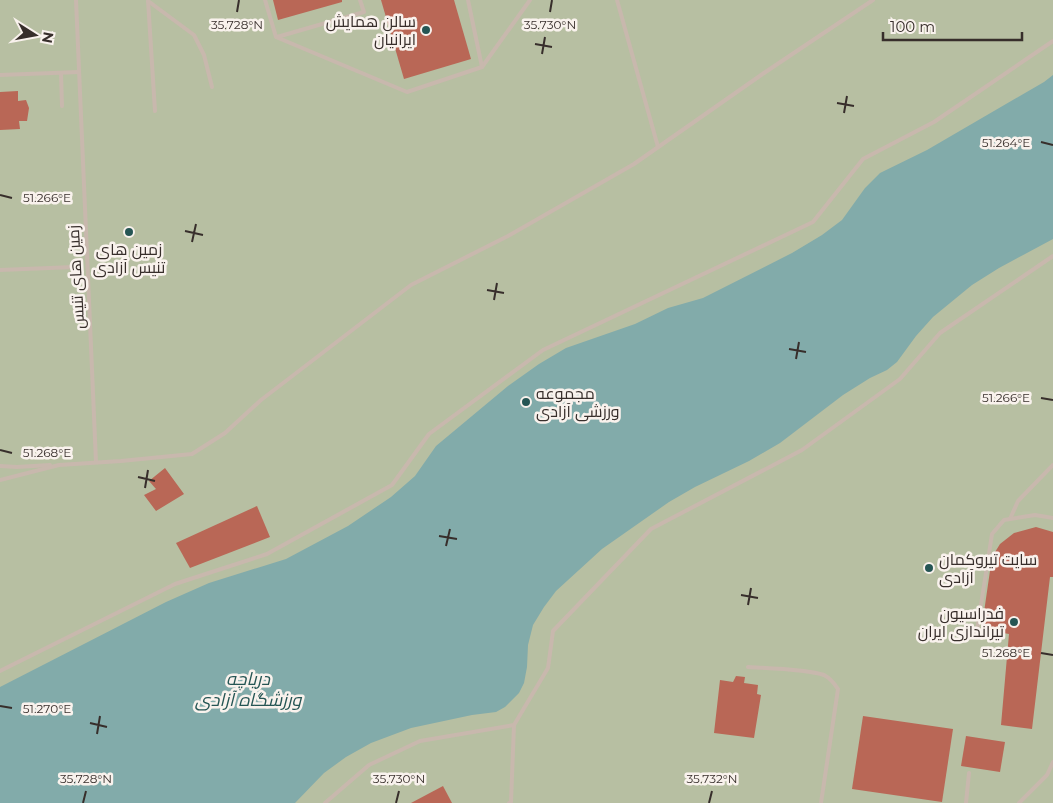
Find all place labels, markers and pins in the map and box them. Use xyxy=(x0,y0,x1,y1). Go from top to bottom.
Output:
place label: سالن همایش ایرانیان xyxy=(326,12,416,50)
marker: سالن همایش ایرانیان xyxy=(420,24,432,36)
marker: زمین های تنیس آزادی xyxy=(123,226,135,238)
place label: زمین های تنیس آزادی xyxy=(93,240,166,278)
place label: مجموعه ورزشی آزادی xyxy=(536,384,620,422)
marker: مجموعه ورزشی آزادی xyxy=(520,396,532,408)
place label: سایت تیروکمان آزادی xyxy=(939,550,1037,588)
marker: سایت تیروکمان آزادی xyxy=(923,562,935,574)
place label: فدراسیون تیراندازی ایران xyxy=(918,604,1005,642)
marker: فدراسیون تیراندازی ایران xyxy=(1008,616,1020,628)

